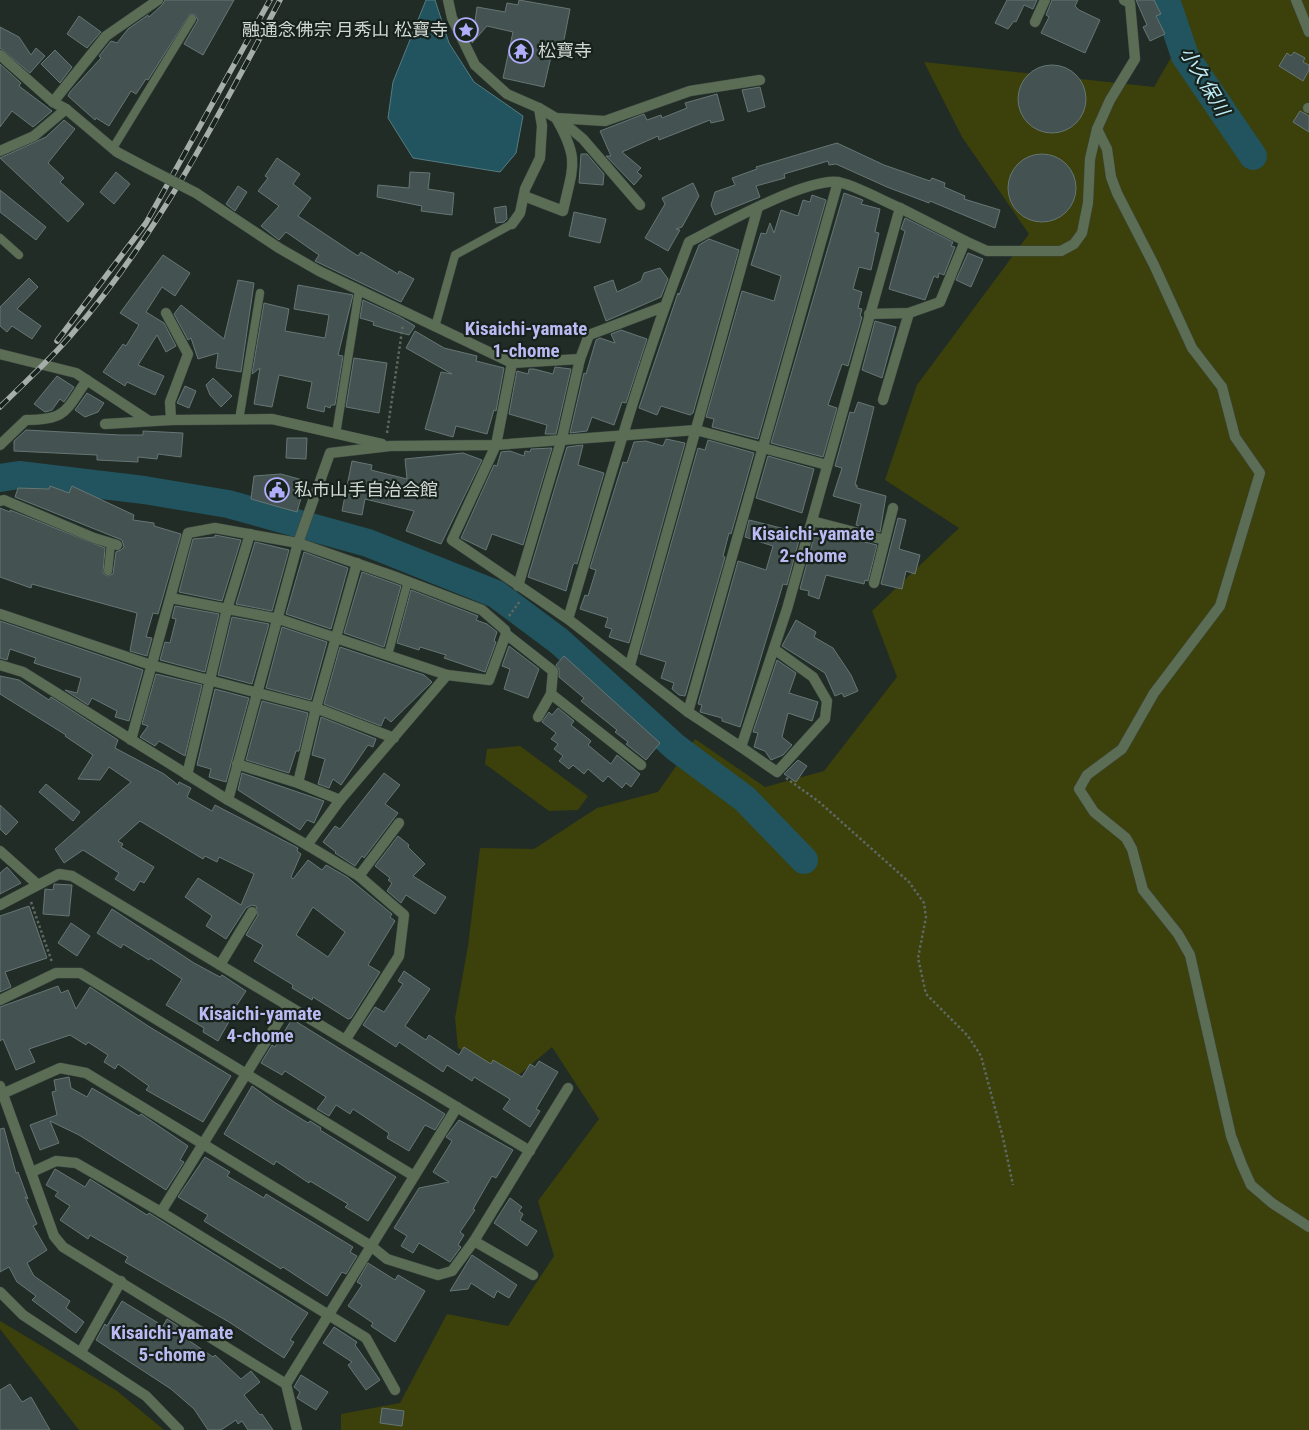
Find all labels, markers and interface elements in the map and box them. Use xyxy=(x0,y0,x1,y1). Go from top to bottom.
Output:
place icon: 融通念佛宗 月秀山 松寶寺 xyxy=(453,17,479,43)
place label: 融通念佛宗 月秀山 松寶寺 xyxy=(242,19,448,40)
temple icon: 松寶寺 xyxy=(508,38,534,64)
place label: 松寶寺 xyxy=(538,40,592,61)
water label: 小久保川 xyxy=(1175,43,1235,121)
district label: Kisaichi-yamate 1-chome xyxy=(465,317,587,362)
public building icon: 私市山手自治会館 xyxy=(264,477,290,503)
place label: 私市山手自治会館 xyxy=(294,479,438,500)
district label: Kisaichi-yamate 2-chome xyxy=(752,522,874,567)
district label: Kisaichi-yamate 4-chome xyxy=(199,1002,321,1047)
district label: Kisaichi-yamate 5-chome xyxy=(111,1321,233,1366)

